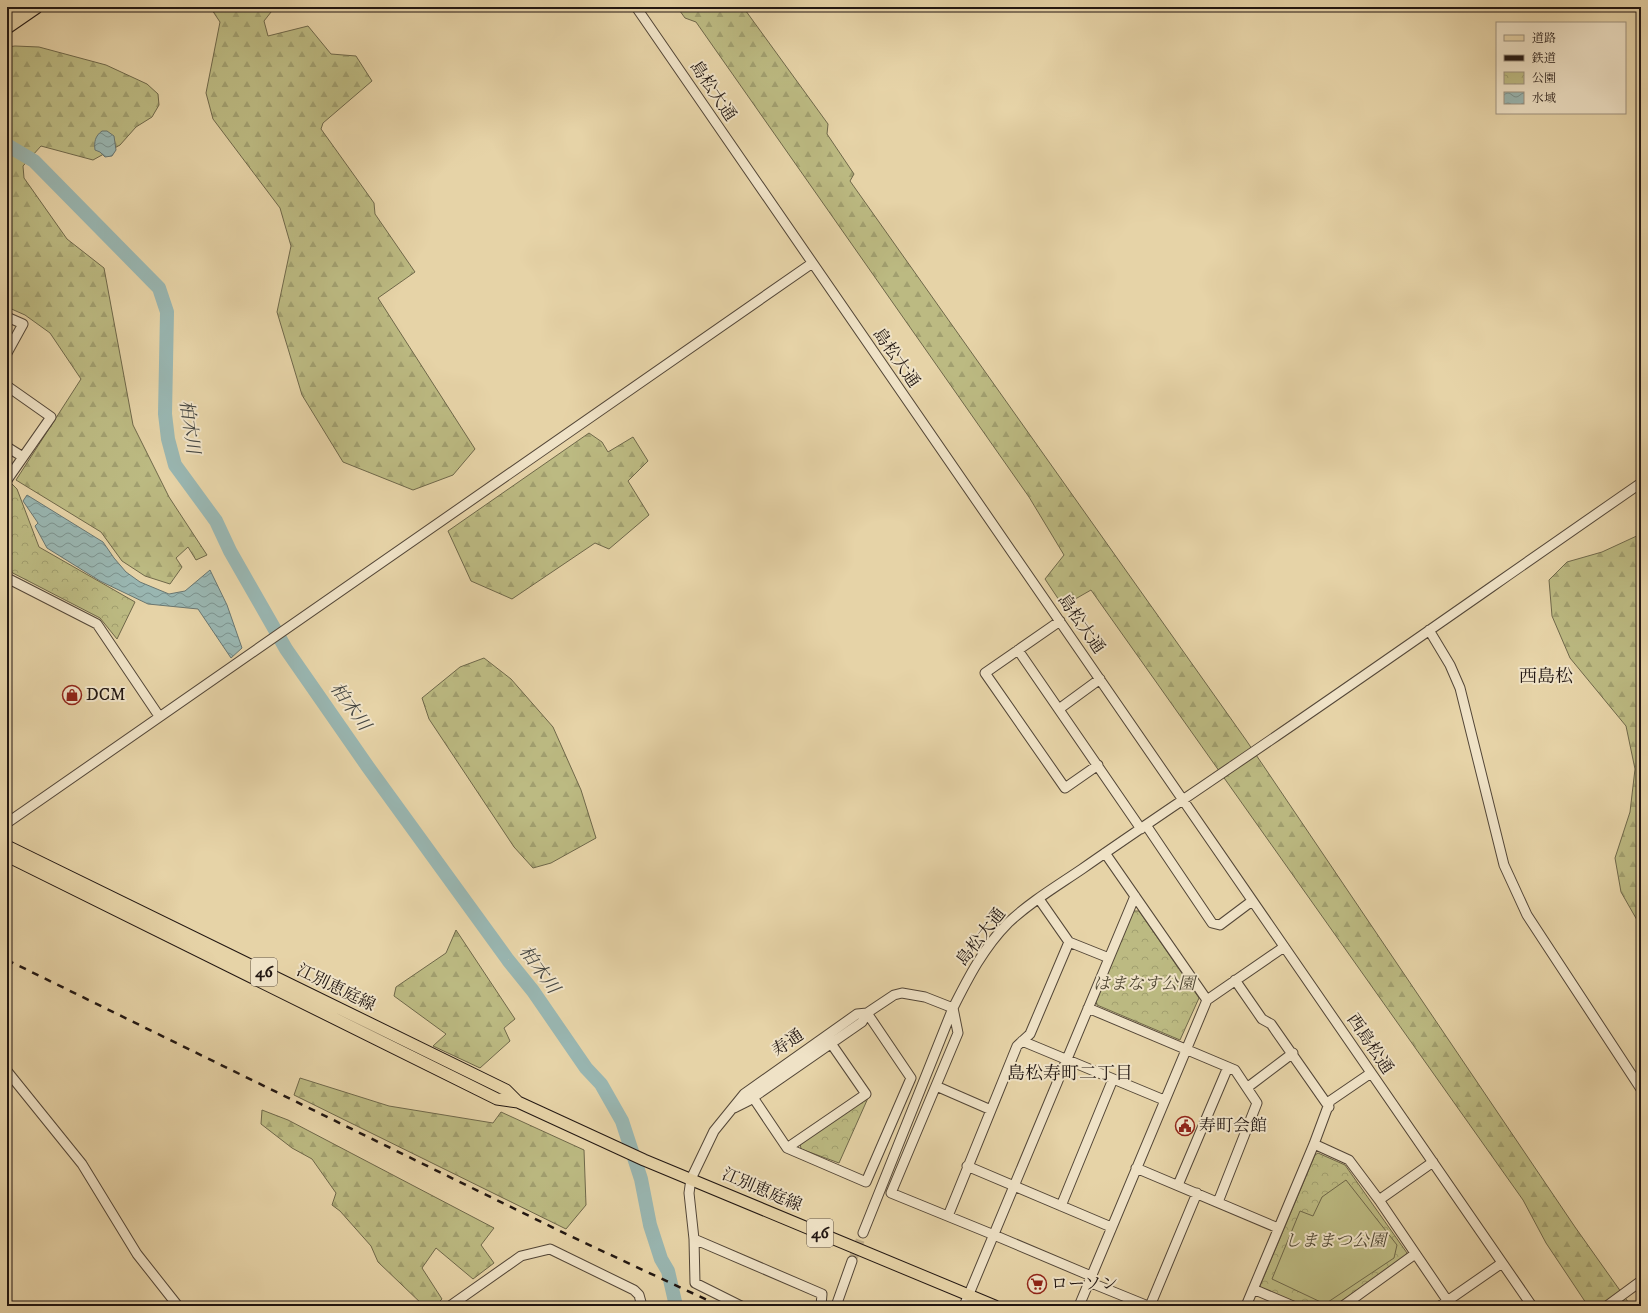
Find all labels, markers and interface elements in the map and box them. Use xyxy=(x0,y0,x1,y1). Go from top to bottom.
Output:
legend xyxy=(1496,22,1626,114)
text: 道路 xyxy=(1532,31,1556,46)
text: 鉄道 xyxy=(1531,51,1556,66)
street label: 島松大通 xyxy=(685,57,741,125)
text: 公園 xyxy=(1532,71,1556,86)
text: 水域 xyxy=(1532,91,1556,106)
street label: 島松大通 xyxy=(867,324,925,392)
water label: 柏木川 xyxy=(174,399,204,457)
street label: 島松大通 xyxy=(1052,590,1110,658)
district label: 西島松 xyxy=(1519,666,1573,688)
water label: 柏木川 xyxy=(325,679,376,737)
shop icon: DCM xyxy=(61,684,83,706)
place label: DCM xyxy=(86,684,126,706)
street label: 島松大通 xyxy=(951,903,1011,971)
water label: 柏木川 xyxy=(514,942,565,1000)
road number: 46 xyxy=(251,958,277,986)
street label: 江別恵庭線 xyxy=(293,959,379,1017)
park label: はまなす公園 xyxy=(1093,973,1198,995)
street label: 西島松通 xyxy=(1342,1010,1398,1078)
street label: 寿通 xyxy=(768,1024,808,1062)
district label: 島松寿町二丁目 xyxy=(1007,1063,1133,1085)
public building icon: 寿町会館 xyxy=(1174,1115,1196,1137)
place label: 寿町会館 xyxy=(1199,1115,1267,1137)
street label: 江別恵庭線 xyxy=(719,1163,805,1217)
road number: 46 xyxy=(807,1219,833,1247)
park label: しままつ公園 xyxy=(1284,1230,1389,1252)
supermarket icon: ローソン xyxy=(1026,1273,1048,1295)
place label: ローソン xyxy=(1051,1273,1118,1295)

